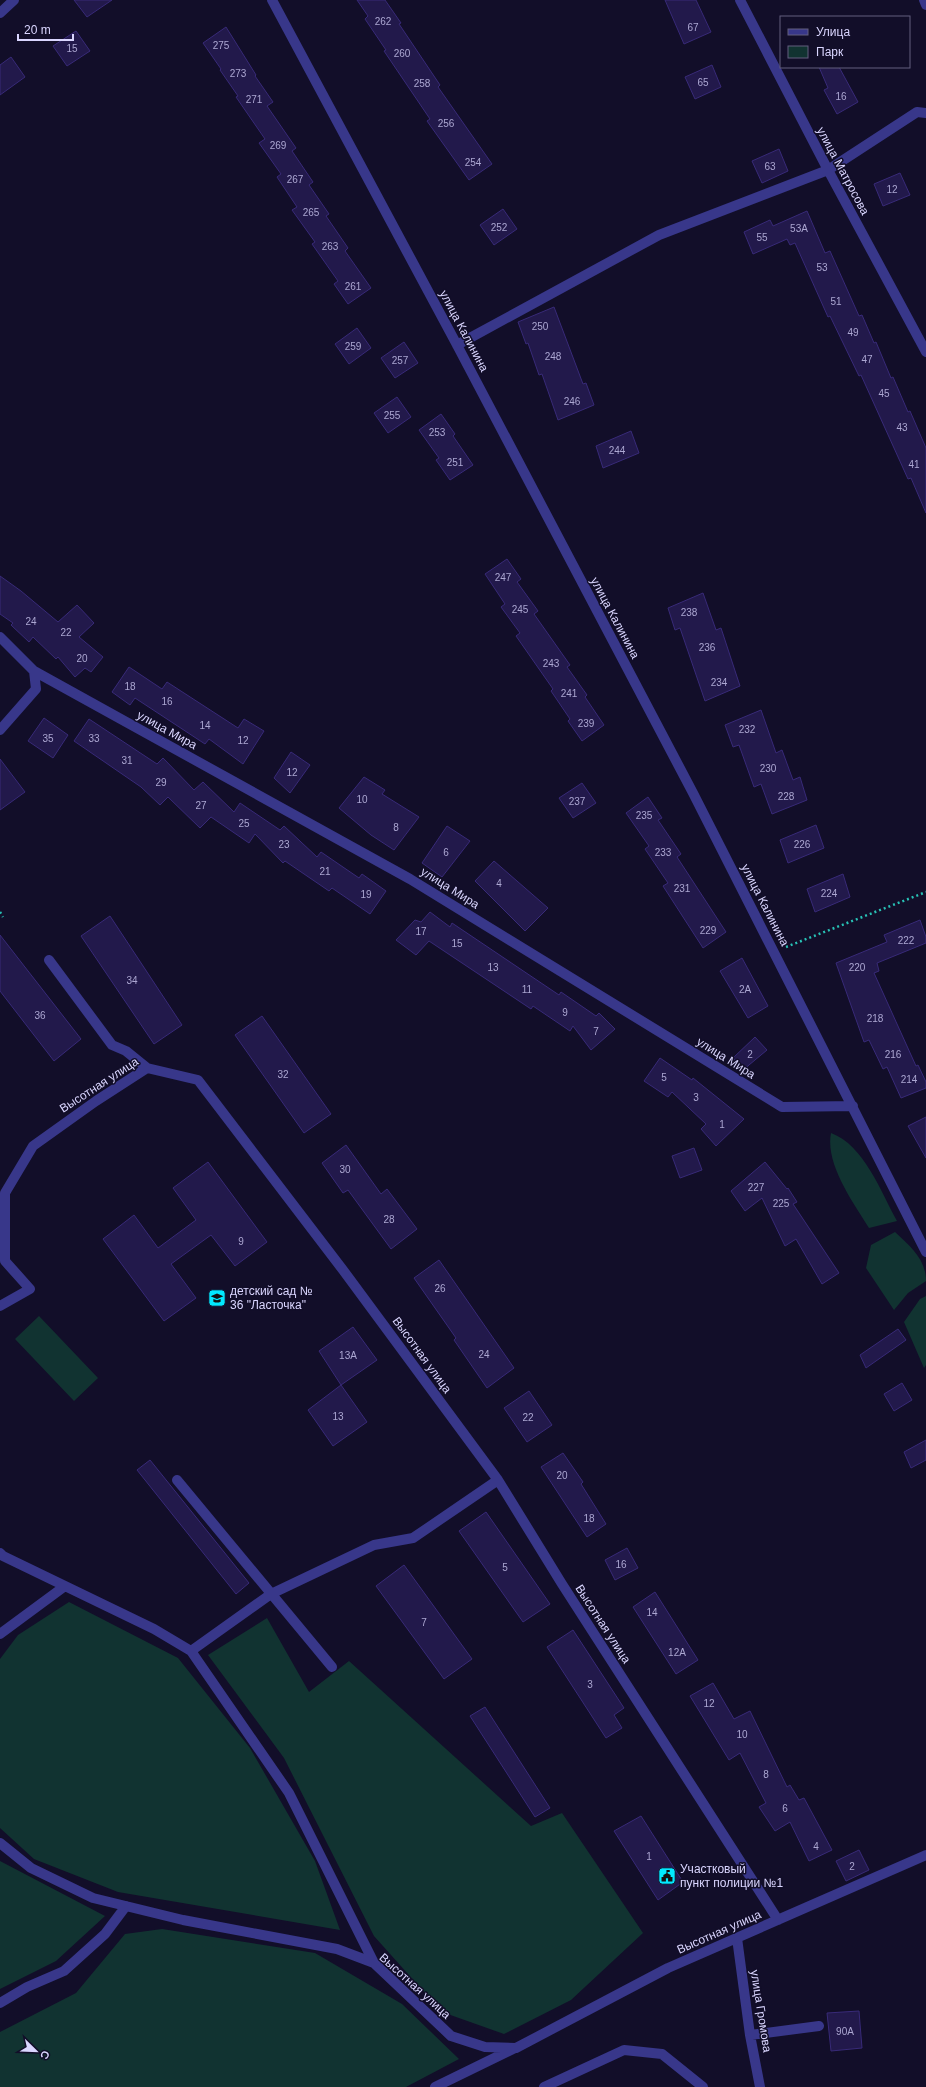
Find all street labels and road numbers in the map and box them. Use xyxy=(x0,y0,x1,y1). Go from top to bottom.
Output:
street label: улица Матросова xyxy=(814,125,872,218)
street label: улица Калинина xyxy=(437,288,492,374)
street label: улица Калинина xyxy=(588,575,643,661)
street label: улица Мира xyxy=(135,708,200,752)
street label: улица Калинина xyxy=(738,862,792,949)
street label: улица Мира xyxy=(418,864,482,912)
street label: улица Мира xyxy=(694,1034,758,1082)
street label: Высотная улица xyxy=(57,1054,141,1116)
street label: Высотная улица xyxy=(390,1314,455,1396)
street label: Высотная улица xyxy=(572,1582,634,1666)
street label: Высотная улица xyxy=(675,1907,764,1957)
street label: Высотная улица xyxy=(377,1950,454,2022)
street label: улица Громова xyxy=(748,1969,774,2054)

